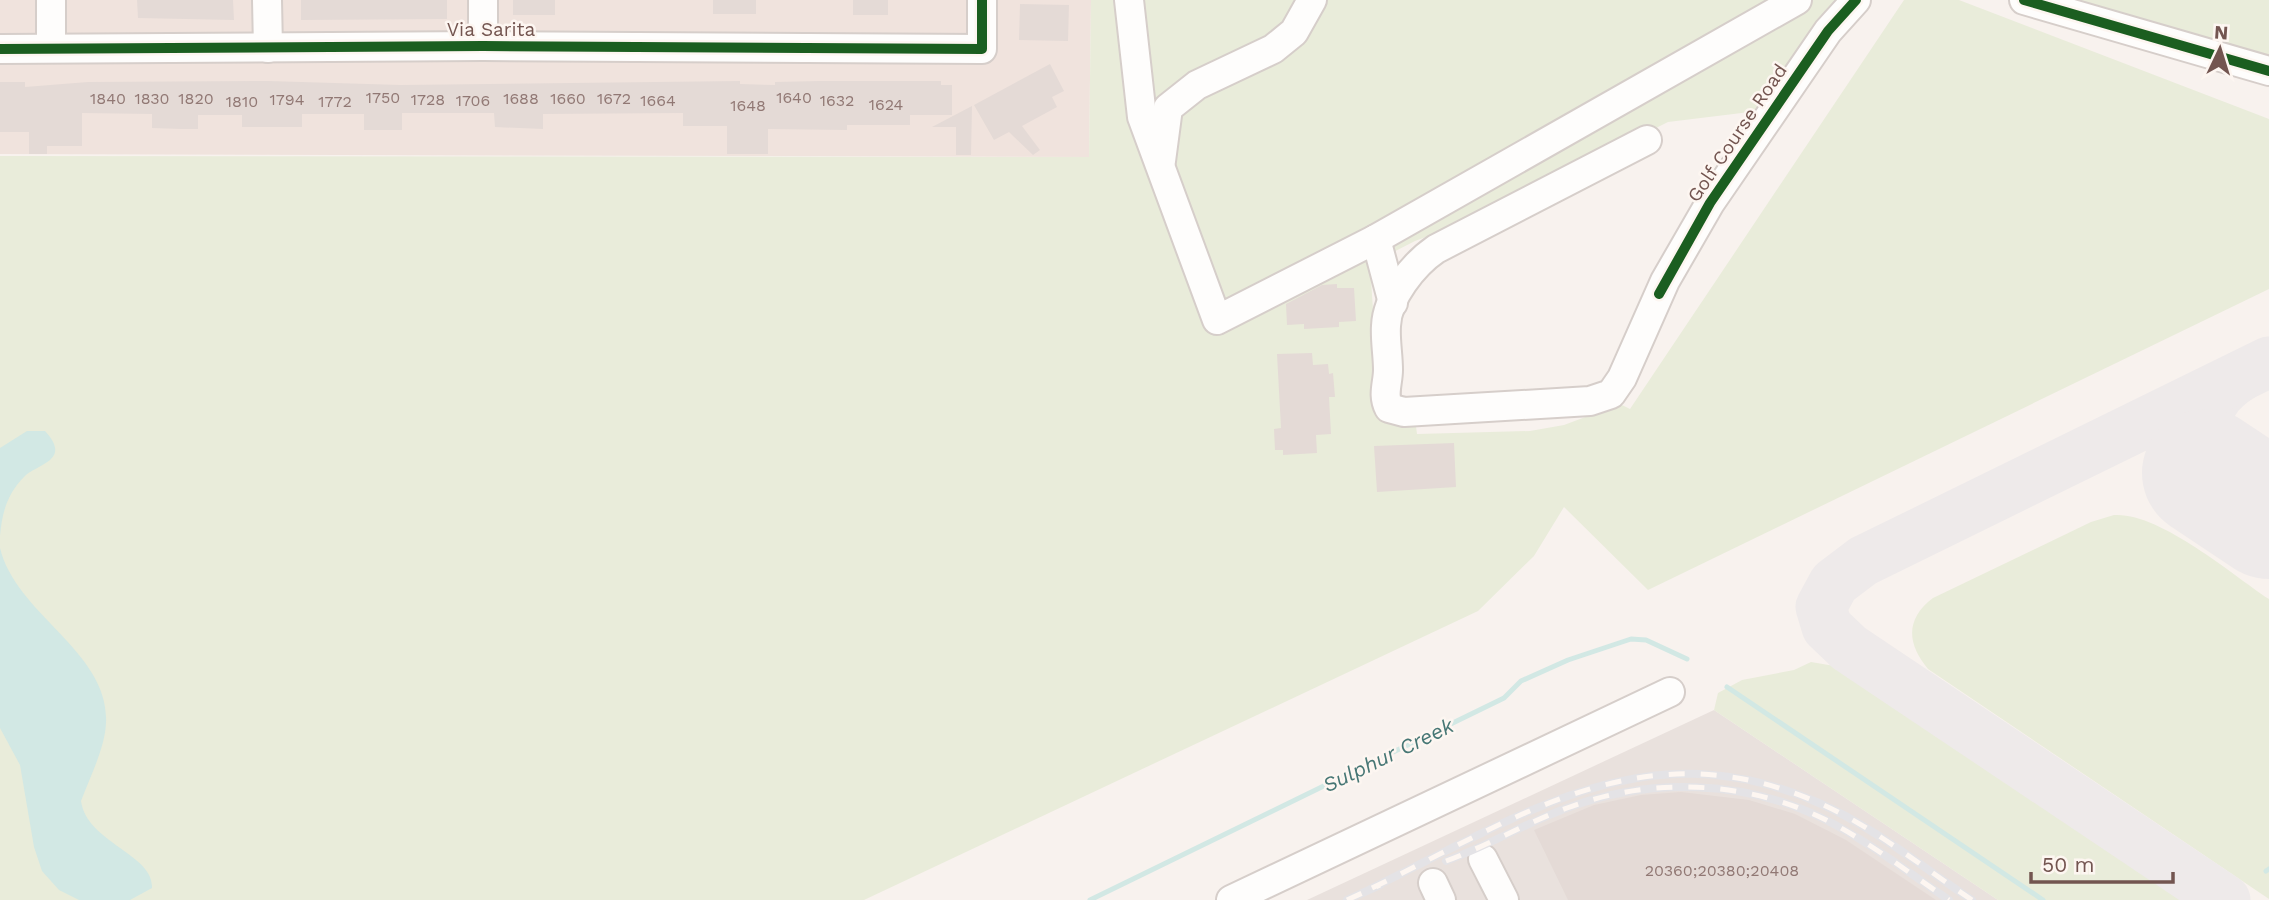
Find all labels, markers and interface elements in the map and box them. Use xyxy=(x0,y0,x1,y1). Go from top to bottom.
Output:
north arrow xyxy=(2185,14,2255,84)
street label: Via Sarita xyxy=(447,18,535,41)
text: N xyxy=(2213,21,2229,45)
street label: Golf Course Road xyxy=(1682,60,1792,206)
house number: 1750 xyxy=(366,88,400,107)
house number: 1640 xyxy=(776,88,812,107)
house number: 1840 xyxy=(90,89,126,108)
house number: 1830 xyxy=(134,89,170,108)
house number: 1820 xyxy=(178,89,214,108)
house number: 1688 xyxy=(503,89,539,108)
house number: 1660 xyxy=(550,89,586,108)
house number: 1672 xyxy=(597,89,631,108)
house number: 1794 xyxy=(270,90,305,109)
house number: 1728 xyxy=(411,90,445,109)
house number: 1706 xyxy=(456,91,490,110)
house number: 1664 xyxy=(640,91,676,110)
house number: 1632 xyxy=(820,91,854,110)
house number: 1810 xyxy=(226,92,258,111)
house number: 1772 xyxy=(318,92,352,111)
house number: 1624 xyxy=(869,95,904,114)
house number: 1648 xyxy=(730,96,766,115)
water label: Sulphur Creek xyxy=(1319,712,1458,797)
scale bar xyxy=(2031,841,2173,885)
text: 50 m xyxy=(2042,852,2094,877)
house number: 20360;20380;20408 xyxy=(1645,861,1799,880)

